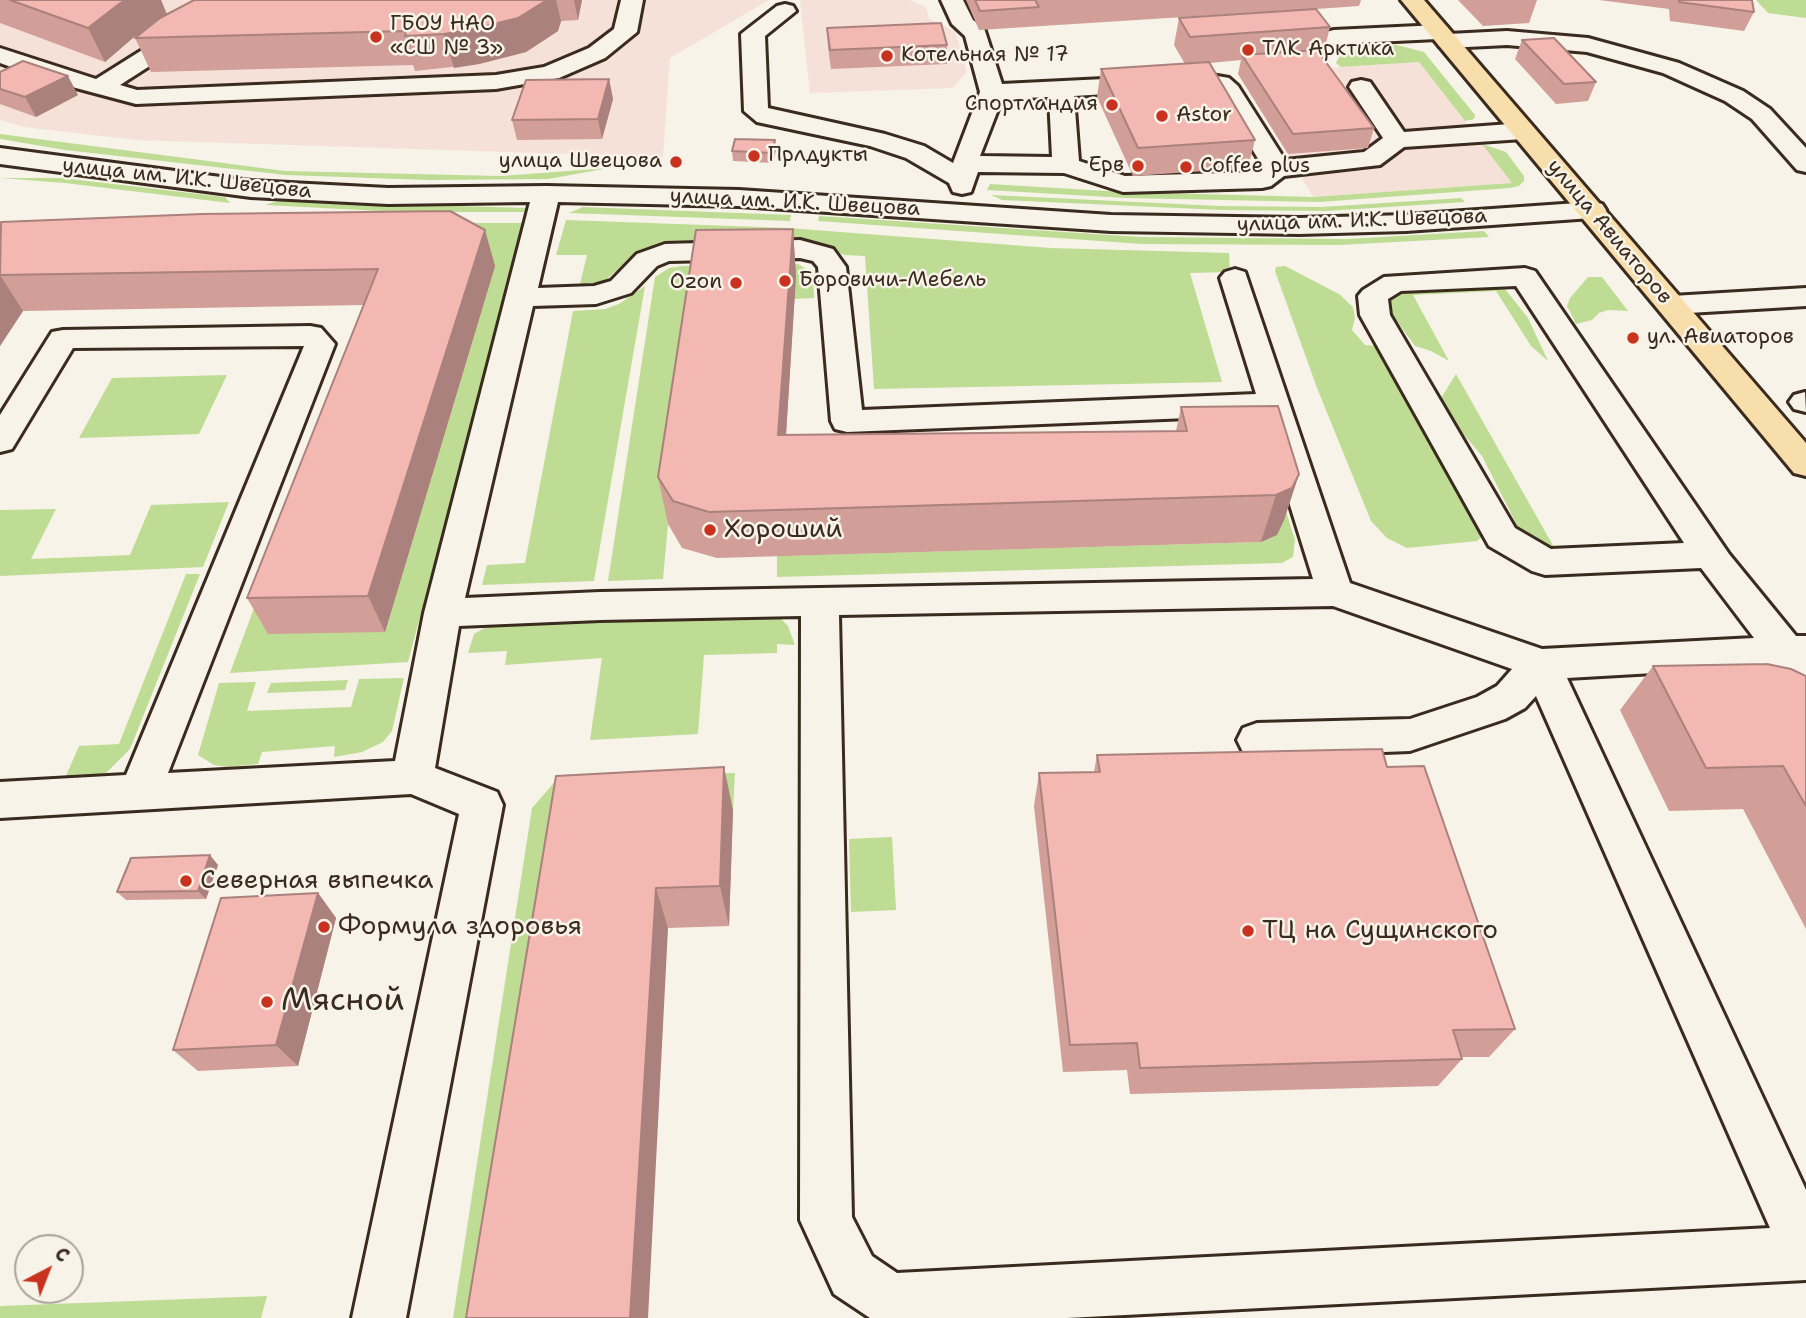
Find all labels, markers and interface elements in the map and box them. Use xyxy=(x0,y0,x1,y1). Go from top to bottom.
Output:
place label: ГБОУ НАО «СШ № 3» xyxy=(390,12,503,62)
marker: ГБОУ НАО «СШ № 3» xyxy=(368,29,384,45)
place label: ТЛК Арктика xyxy=(1262,37,1394,63)
marker: ТЛК Арктика xyxy=(1240,42,1256,58)
place label: Котельная № 17 xyxy=(901,43,1069,69)
marker: Котельная № 17 xyxy=(879,48,895,64)
place label: Спортландия xyxy=(965,92,1098,118)
marker: Спортландия xyxy=(1104,97,1120,113)
place label: Astor xyxy=(1176,103,1232,129)
marker: Astor xyxy=(1154,108,1170,124)
place label: Прлдукты xyxy=(768,143,868,169)
marker: Прлдукты xyxy=(746,148,762,164)
place label: улица Швецова xyxy=(499,149,662,175)
street label: улица им. И.К. Швецова xyxy=(61,153,313,205)
place label: Ерв xyxy=(1089,153,1124,179)
marker: улица Швецова xyxy=(668,154,684,170)
place label: Coffee plus xyxy=(1200,154,1310,180)
street label: улица Авиаторов xyxy=(1541,155,1677,309)
marker: Ерв xyxy=(1130,158,1146,174)
marker: Coffee plus xyxy=(1178,159,1194,175)
street label: улица им. И.К. Швецова xyxy=(669,184,921,222)
street label: улица им. И.К. Швецова xyxy=(1236,204,1488,238)
place label: Боровичи-Мебель xyxy=(799,268,986,294)
place label: Ozon xyxy=(670,270,722,296)
marker: Боровичи-Мебель xyxy=(777,273,793,289)
marker: Ozon xyxy=(728,275,744,291)
place label: ул. Авиаторов xyxy=(1647,325,1794,351)
marker: ул. Авиаторов xyxy=(1625,330,1641,346)
place label: Хороший xyxy=(724,514,843,546)
marker: Хороший xyxy=(702,522,718,538)
place label: Северная выпечка xyxy=(200,865,433,897)
marker: Северная выпечка xyxy=(178,873,194,889)
place label: Формула здоровья xyxy=(338,911,582,943)
place label: ТЦ на Сущинского xyxy=(1262,915,1498,947)
marker: Формула здоровья xyxy=(316,919,332,935)
marker: ТЦ на Сущинского xyxy=(1240,923,1256,939)
place label: Мясной xyxy=(281,983,404,1021)
marker: Мясной xyxy=(259,994,275,1010)
north arrow xyxy=(14,1234,84,1304)
text: С xyxy=(49,1241,75,1268)

